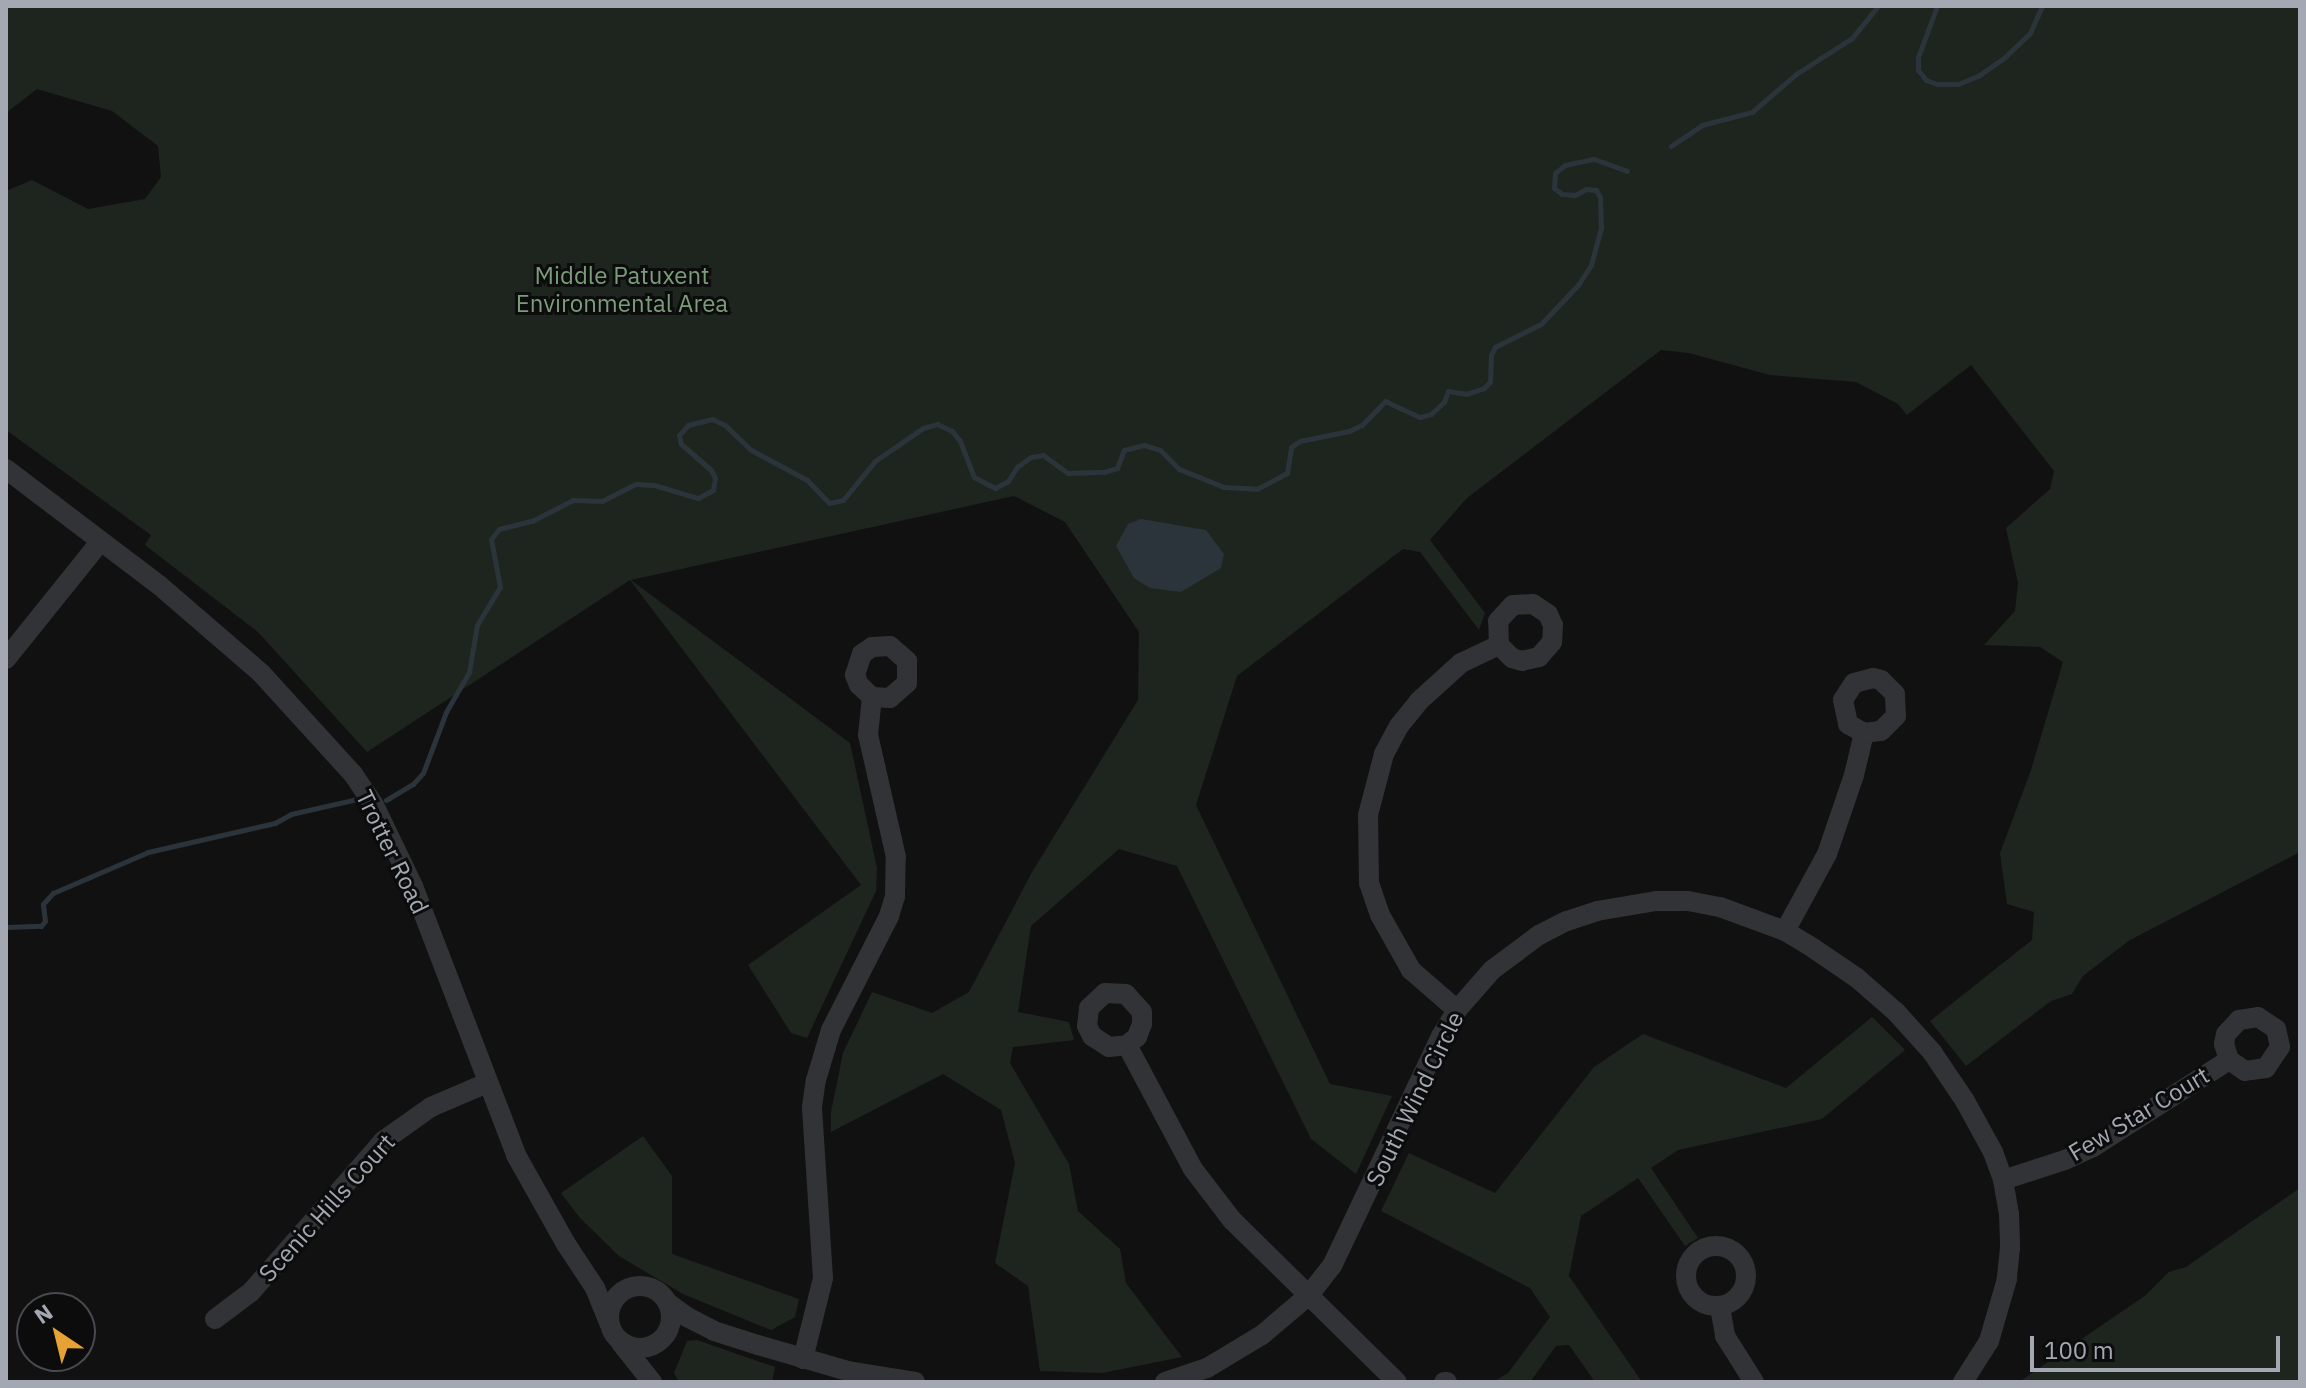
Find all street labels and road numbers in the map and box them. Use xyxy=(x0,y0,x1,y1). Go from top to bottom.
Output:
street label: Trotter Road xyxy=(350,785,434,919)
street label: South Wind Circle xyxy=(1360,1007,1470,1191)
street label: Few Star Court xyxy=(2063,1061,2215,1167)
street label: Scenic Hills Court xyxy=(253,1128,401,1288)

